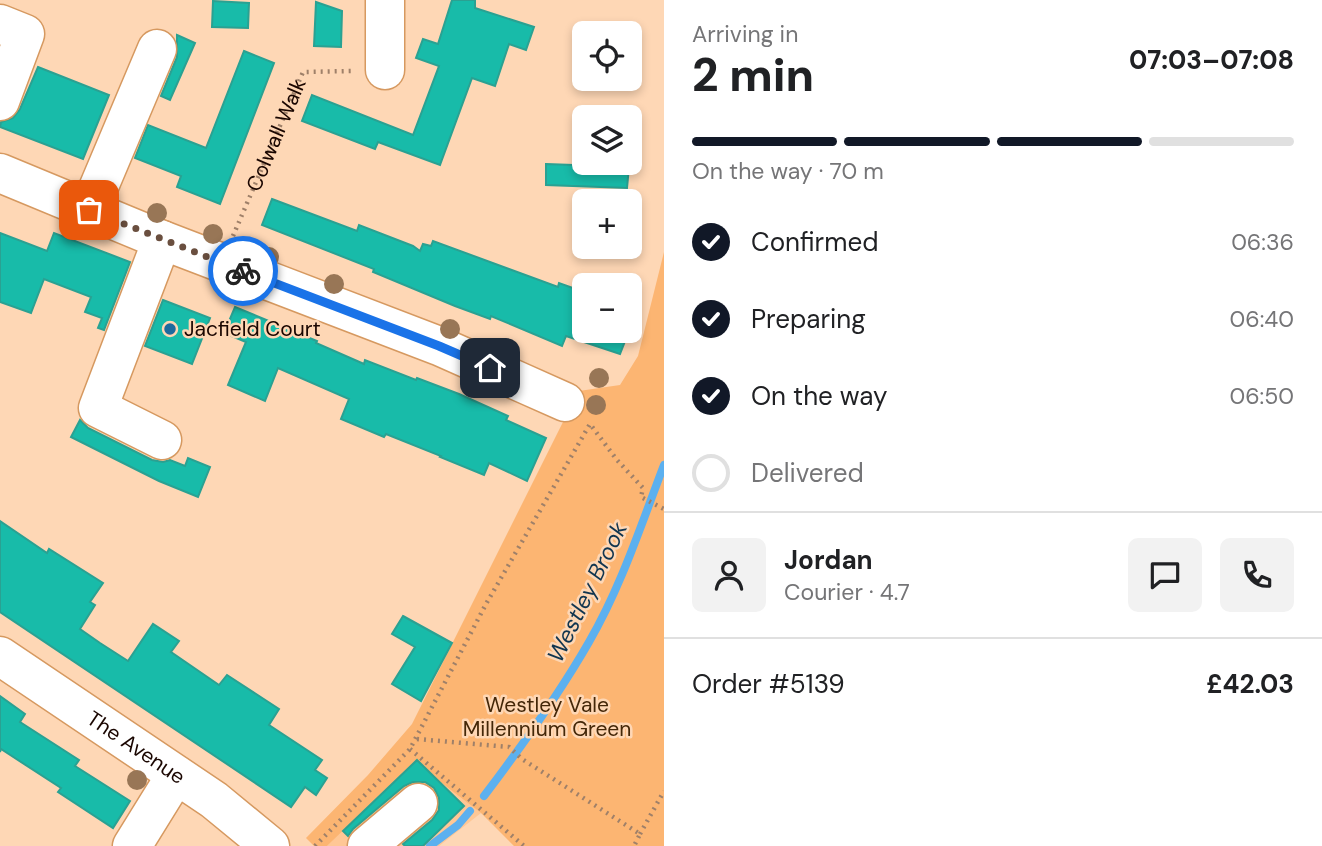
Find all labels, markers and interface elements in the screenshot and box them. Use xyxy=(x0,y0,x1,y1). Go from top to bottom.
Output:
text: Arriving in xyxy=(692,19,798,49)
map controls xyxy=(572,21,642,343)
button: locate xyxy=(572,21,642,91)
text: 07:03–07:08 xyxy=(1129,43,1294,77)
text: 2 min xyxy=(692,45,814,105)
street label: Colwall Walk xyxy=(240,74,313,196)
button: layers xyxy=(572,105,642,175)
text: On the way · 70 m xyxy=(692,156,884,186)
pin xyxy=(59,180,119,240)
button: + xyxy=(572,189,642,259)
icon: bag xyxy=(70,191,108,229)
icon: check xyxy=(692,223,730,261)
text: Confirmed xyxy=(751,225,878,259)
text: 06:36 xyxy=(1231,227,1294,257)
courier xyxy=(208,236,278,306)
icon: bike xyxy=(224,252,262,290)
button: − xyxy=(572,273,642,343)
icon: check xyxy=(692,300,730,338)
text: Preparing xyxy=(751,302,866,336)
text: 06:40 xyxy=(1229,304,1294,334)
place label: Jacfield Court xyxy=(184,315,321,343)
marker: Jacfield Court xyxy=(162,321,178,337)
pin xyxy=(460,338,520,398)
icon: home xyxy=(471,349,509,387)
icon: check xyxy=(692,377,730,415)
text: On the way xyxy=(751,379,887,413)
text: 06:50 xyxy=(1229,381,1294,411)
text: Delivered xyxy=(751,456,864,490)
water label: Westley Brook xyxy=(540,517,634,667)
button: person xyxy=(692,538,766,612)
button: chat xyxy=(1128,538,1202,612)
button: phone xyxy=(1220,538,1294,612)
text: Jordan xyxy=(784,543,873,577)
text: Courier · 4.7 xyxy=(784,577,910,607)
text: Order #5139 xyxy=(692,667,845,701)
text: £42.03 xyxy=(1206,667,1294,701)
park label: Westley Vale Millennium Green xyxy=(463,691,631,743)
street label: The Avenue xyxy=(81,704,191,791)

